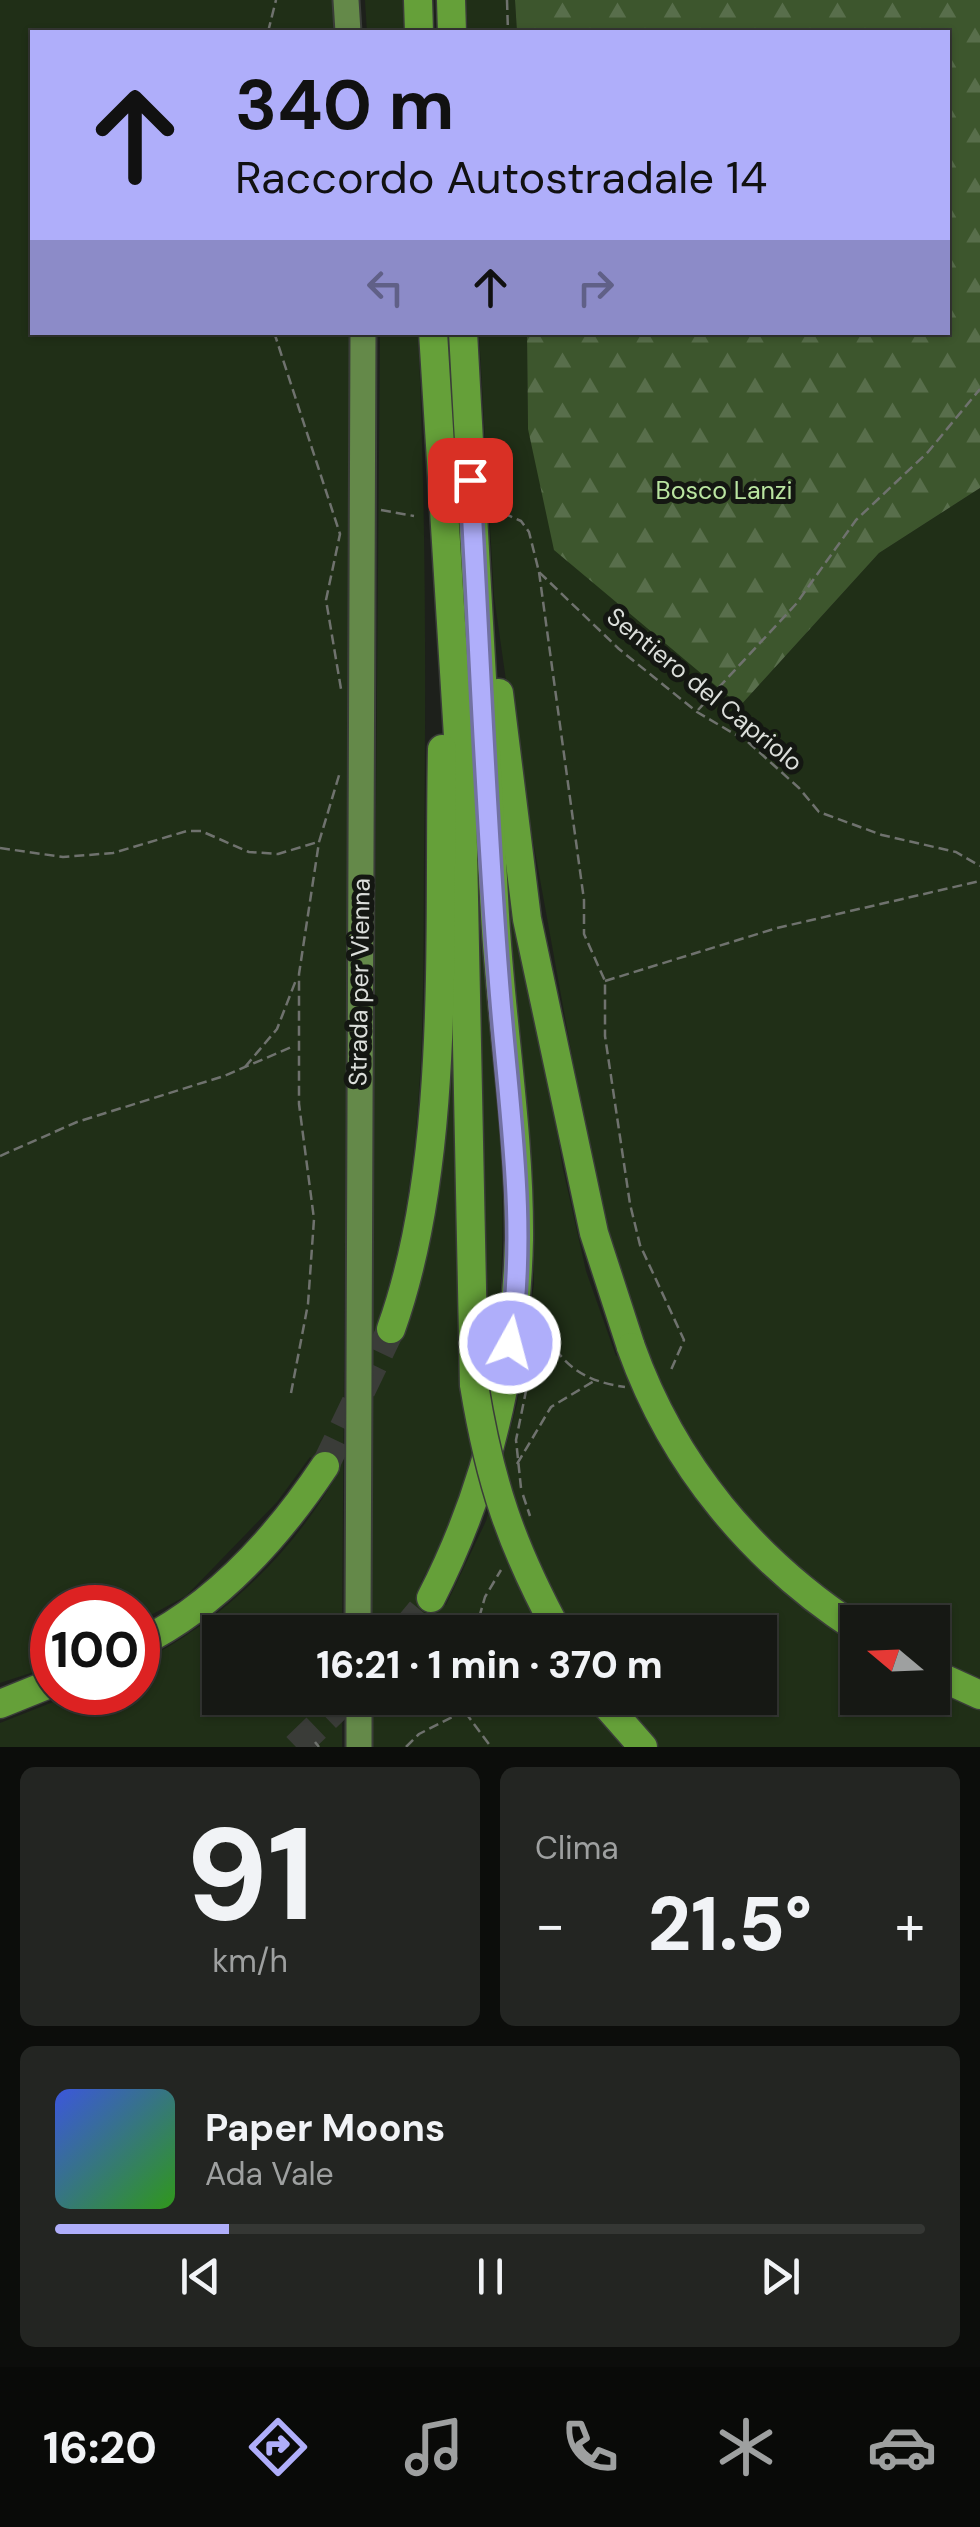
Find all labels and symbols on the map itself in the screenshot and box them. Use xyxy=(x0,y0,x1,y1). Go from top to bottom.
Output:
pin xyxy=(428,438,513,523)
park label: Bosco Lanzi xyxy=(656,474,792,507)
street label: Sentiero del Capriolo xyxy=(600,600,810,779)
street label: Strada per Vienna xyxy=(341,878,378,1086)
position arrow xyxy=(458,1291,562,1395)
speed limit sign: 100 xyxy=(30,1585,160,1715)
north arrow xyxy=(840,1605,950,1715)

